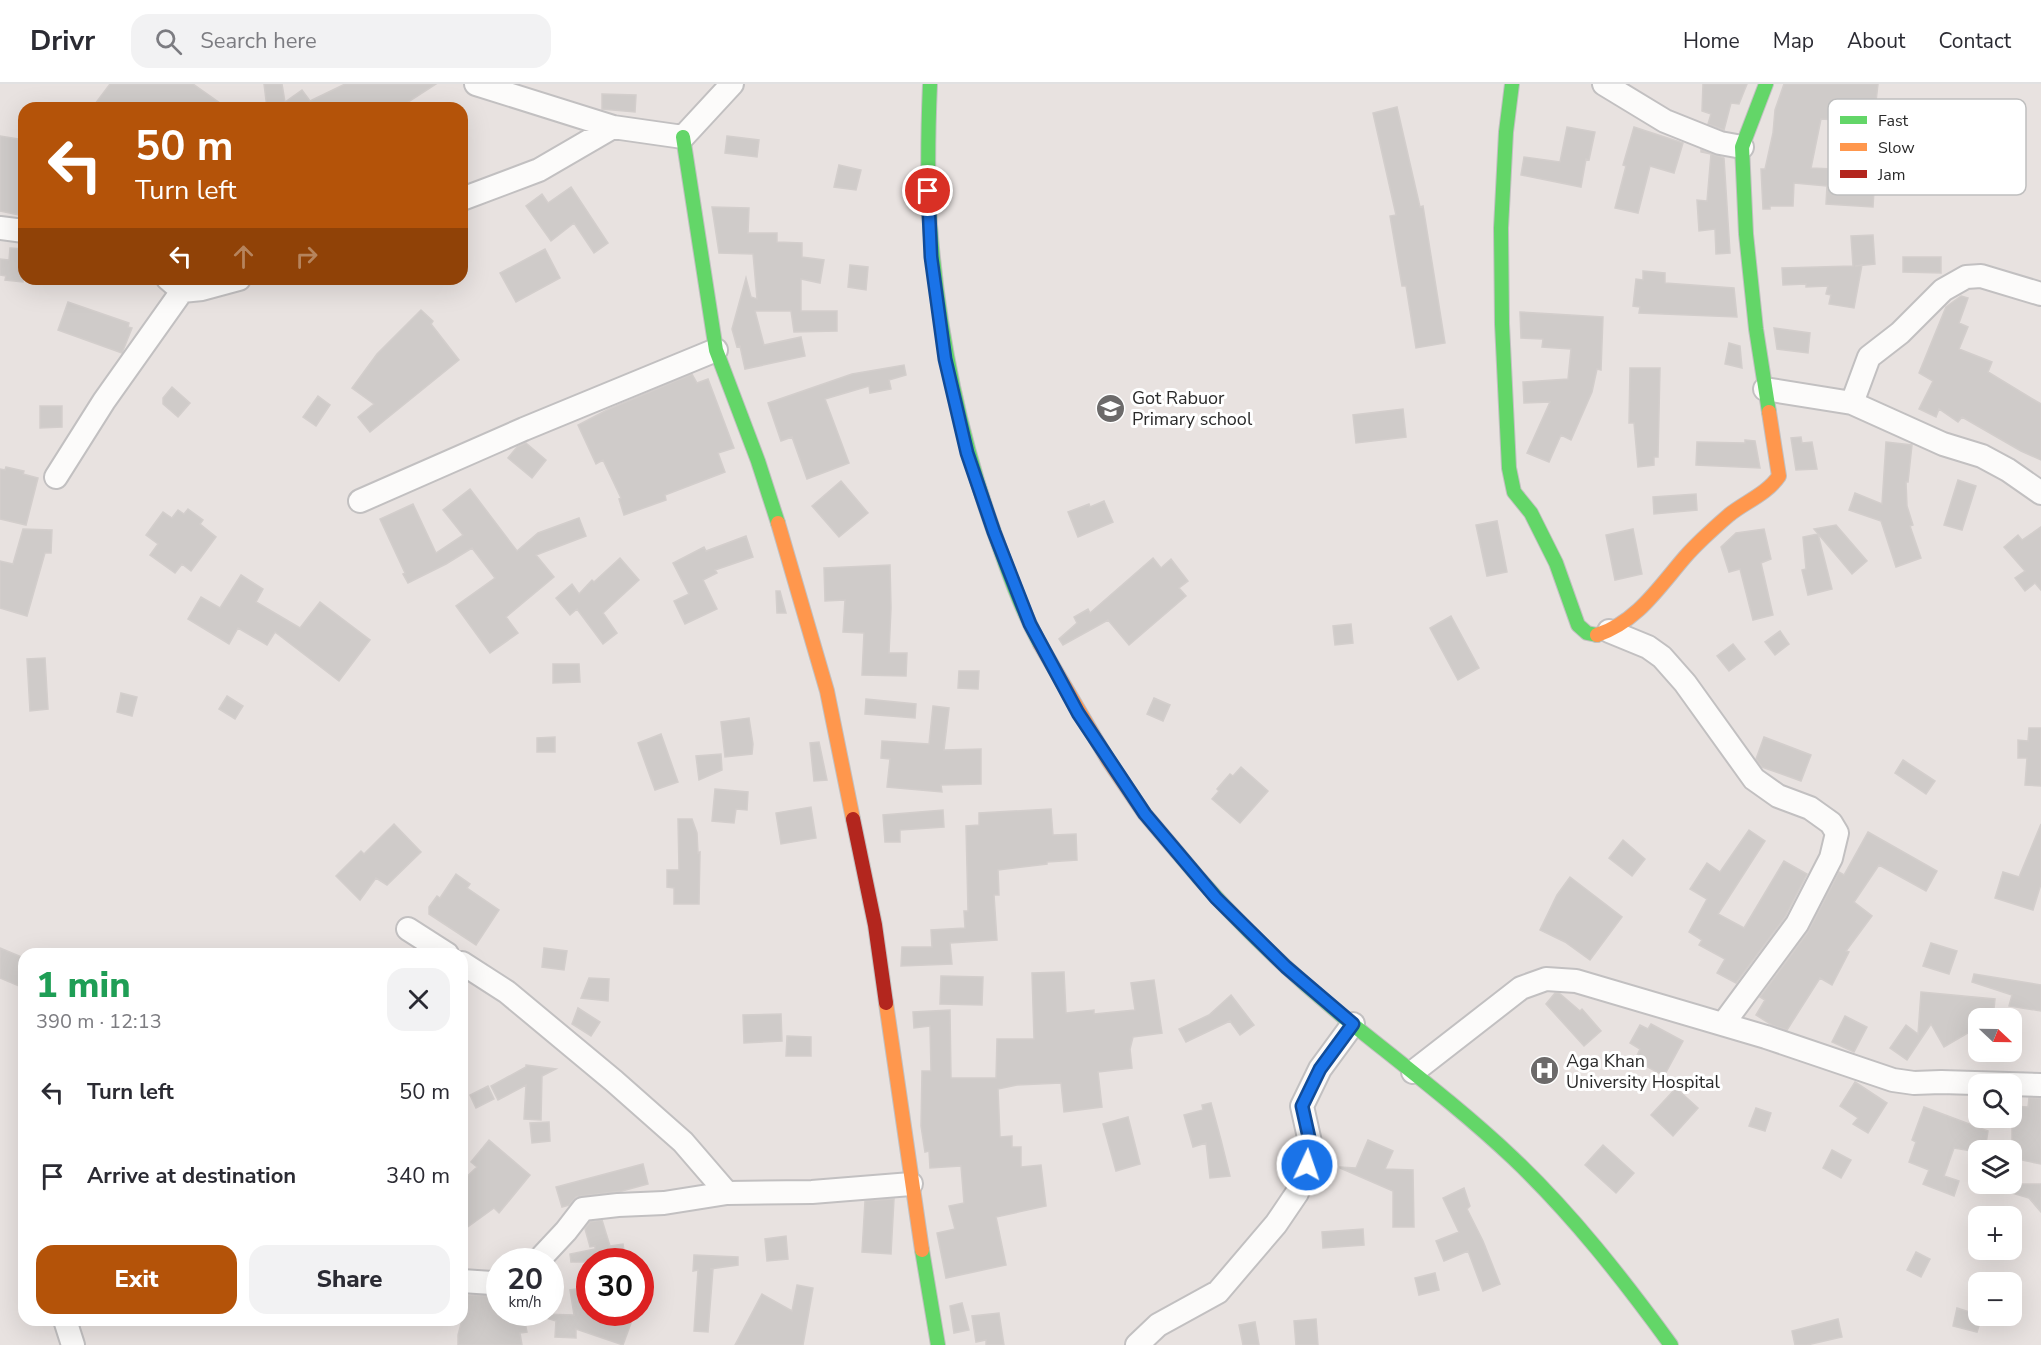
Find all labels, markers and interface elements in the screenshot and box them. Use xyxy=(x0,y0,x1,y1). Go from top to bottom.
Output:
search box xyxy=(131,14,551,68)
text: Drivr xyxy=(30,22,95,60)
icon: search xyxy=(152,25,185,58)
text: Search here xyxy=(200,26,317,56)
text: Home xyxy=(1683,27,1740,55)
text: Map xyxy=(1773,27,1814,55)
text: About xyxy=(1847,27,1905,55)
text: Contact xyxy=(1938,27,2011,55)
legend xyxy=(1828,99,2026,195)
text: Fast xyxy=(1878,110,1909,132)
text: 50 m xyxy=(135,118,234,175)
icon: left xyxy=(36,126,114,204)
text: Slow xyxy=(1878,137,1915,159)
text: Jam xyxy=(1877,164,1905,186)
pin xyxy=(902,165,953,216)
text: Turn left xyxy=(135,172,236,209)
icon: arrive xyxy=(911,174,944,207)
icon: left xyxy=(164,240,197,273)
icon: ahead xyxy=(227,240,260,273)
icon: right xyxy=(290,240,323,273)
place label: Got Rabuor Primary school xyxy=(1132,386,1253,431)
school or university icon: Got Rabuor Primary school xyxy=(1095,392,1127,424)
text: 1 min xyxy=(36,961,131,1010)
button: close xyxy=(387,968,450,1031)
text: 390 m · 12:13 xyxy=(36,1008,162,1035)
north arrow xyxy=(1968,1008,2022,1062)
map controls xyxy=(1968,1008,2022,1326)
place label: Aga Khan University Hospital xyxy=(1566,1049,1721,1094)
hospital icon: Aga Khan University Hospital xyxy=(1529,1055,1561,1087)
button: search xyxy=(1968,1074,2022,1128)
icon: left xyxy=(36,1076,69,1109)
text: Turn left xyxy=(87,1077,174,1107)
text: 50 m xyxy=(399,1077,450,1107)
position arrow xyxy=(1275,1133,1339,1197)
button: layers xyxy=(1968,1140,2022,1194)
icon: arrive xyxy=(36,1160,69,1193)
text: Arrive at destination xyxy=(87,1161,296,1191)
text: 340 m xyxy=(386,1161,450,1191)
button: + xyxy=(1968,1206,2022,1260)
button: Exit xyxy=(36,1245,237,1314)
button: Share xyxy=(249,1245,450,1314)
speed limit sign: 30 xyxy=(576,1248,654,1326)
text: 20 xyxy=(507,1259,543,1300)
button: − xyxy=(1968,1272,2022,1326)
text: km/h xyxy=(508,1292,542,1312)

